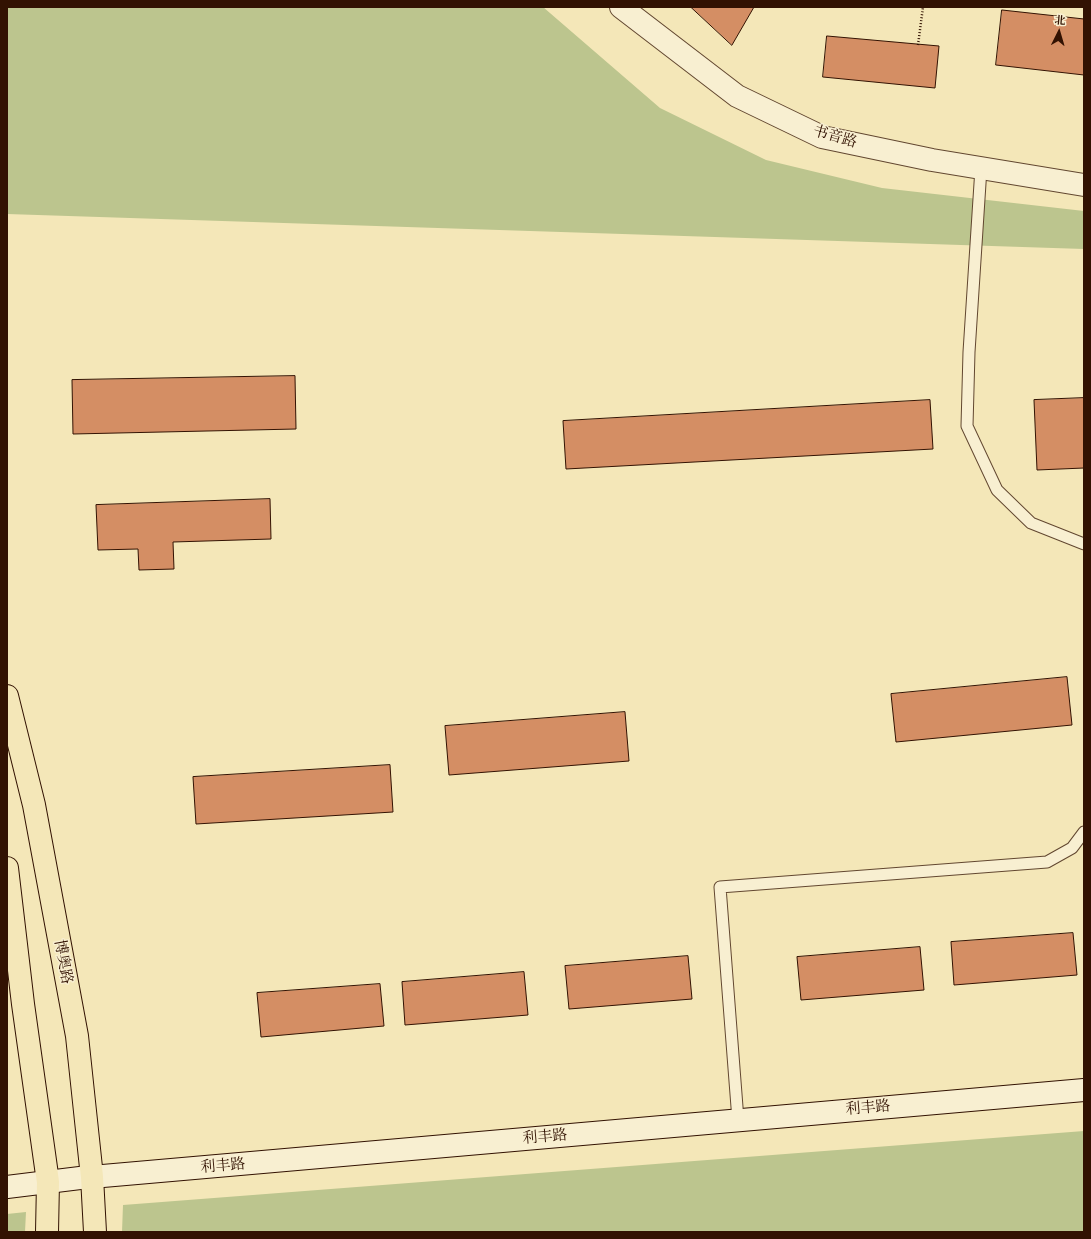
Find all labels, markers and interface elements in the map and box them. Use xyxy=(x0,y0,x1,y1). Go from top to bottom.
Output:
north arrow xyxy=(1039,12,1079,52)
text: 北 xyxy=(1054,13,1066,27)
street label: 书音路 xyxy=(811,122,859,152)
street label: 博奥路 xyxy=(50,938,76,986)
street label: 利丰路 xyxy=(845,1097,891,1119)
street label: 利丰路 xyxy=(522,1126,568,1148)
street label: 利丰路 xyxy=(200,1155,246,1177)

